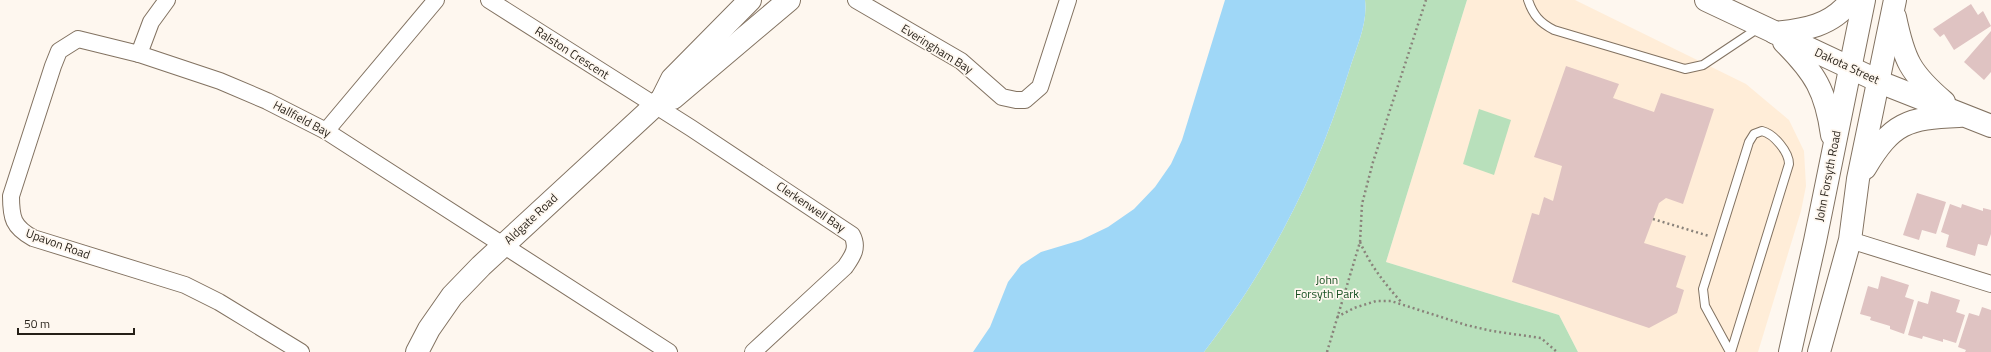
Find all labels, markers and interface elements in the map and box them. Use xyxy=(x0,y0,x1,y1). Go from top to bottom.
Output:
street label: Everingham Bay xyxy=(898,19,977,78)
street label: Ralston Crescent xyxy=(531,21,614,84)
street label: Dakota Street xyxy=(1812,42,1883,89)
street label: Hallfield Bay xyxy=(270,95,335,142)
street label: John Forsyth Road xyxy=(1809,129,1846,223)
street label: Clerkenwell Bay xyxy=(773,176,850,237)
street label: Aldgate Road xyxy=(500,189,562,249)
street label: Upavon Road xyxy=(23,223,93,264)
park label: John Forsyth Park xyxy=(1295,270,1359,303)
scale bar xyxy=(18,310,134,336)
text: 50 m xyxy=(24,314,50,333)

